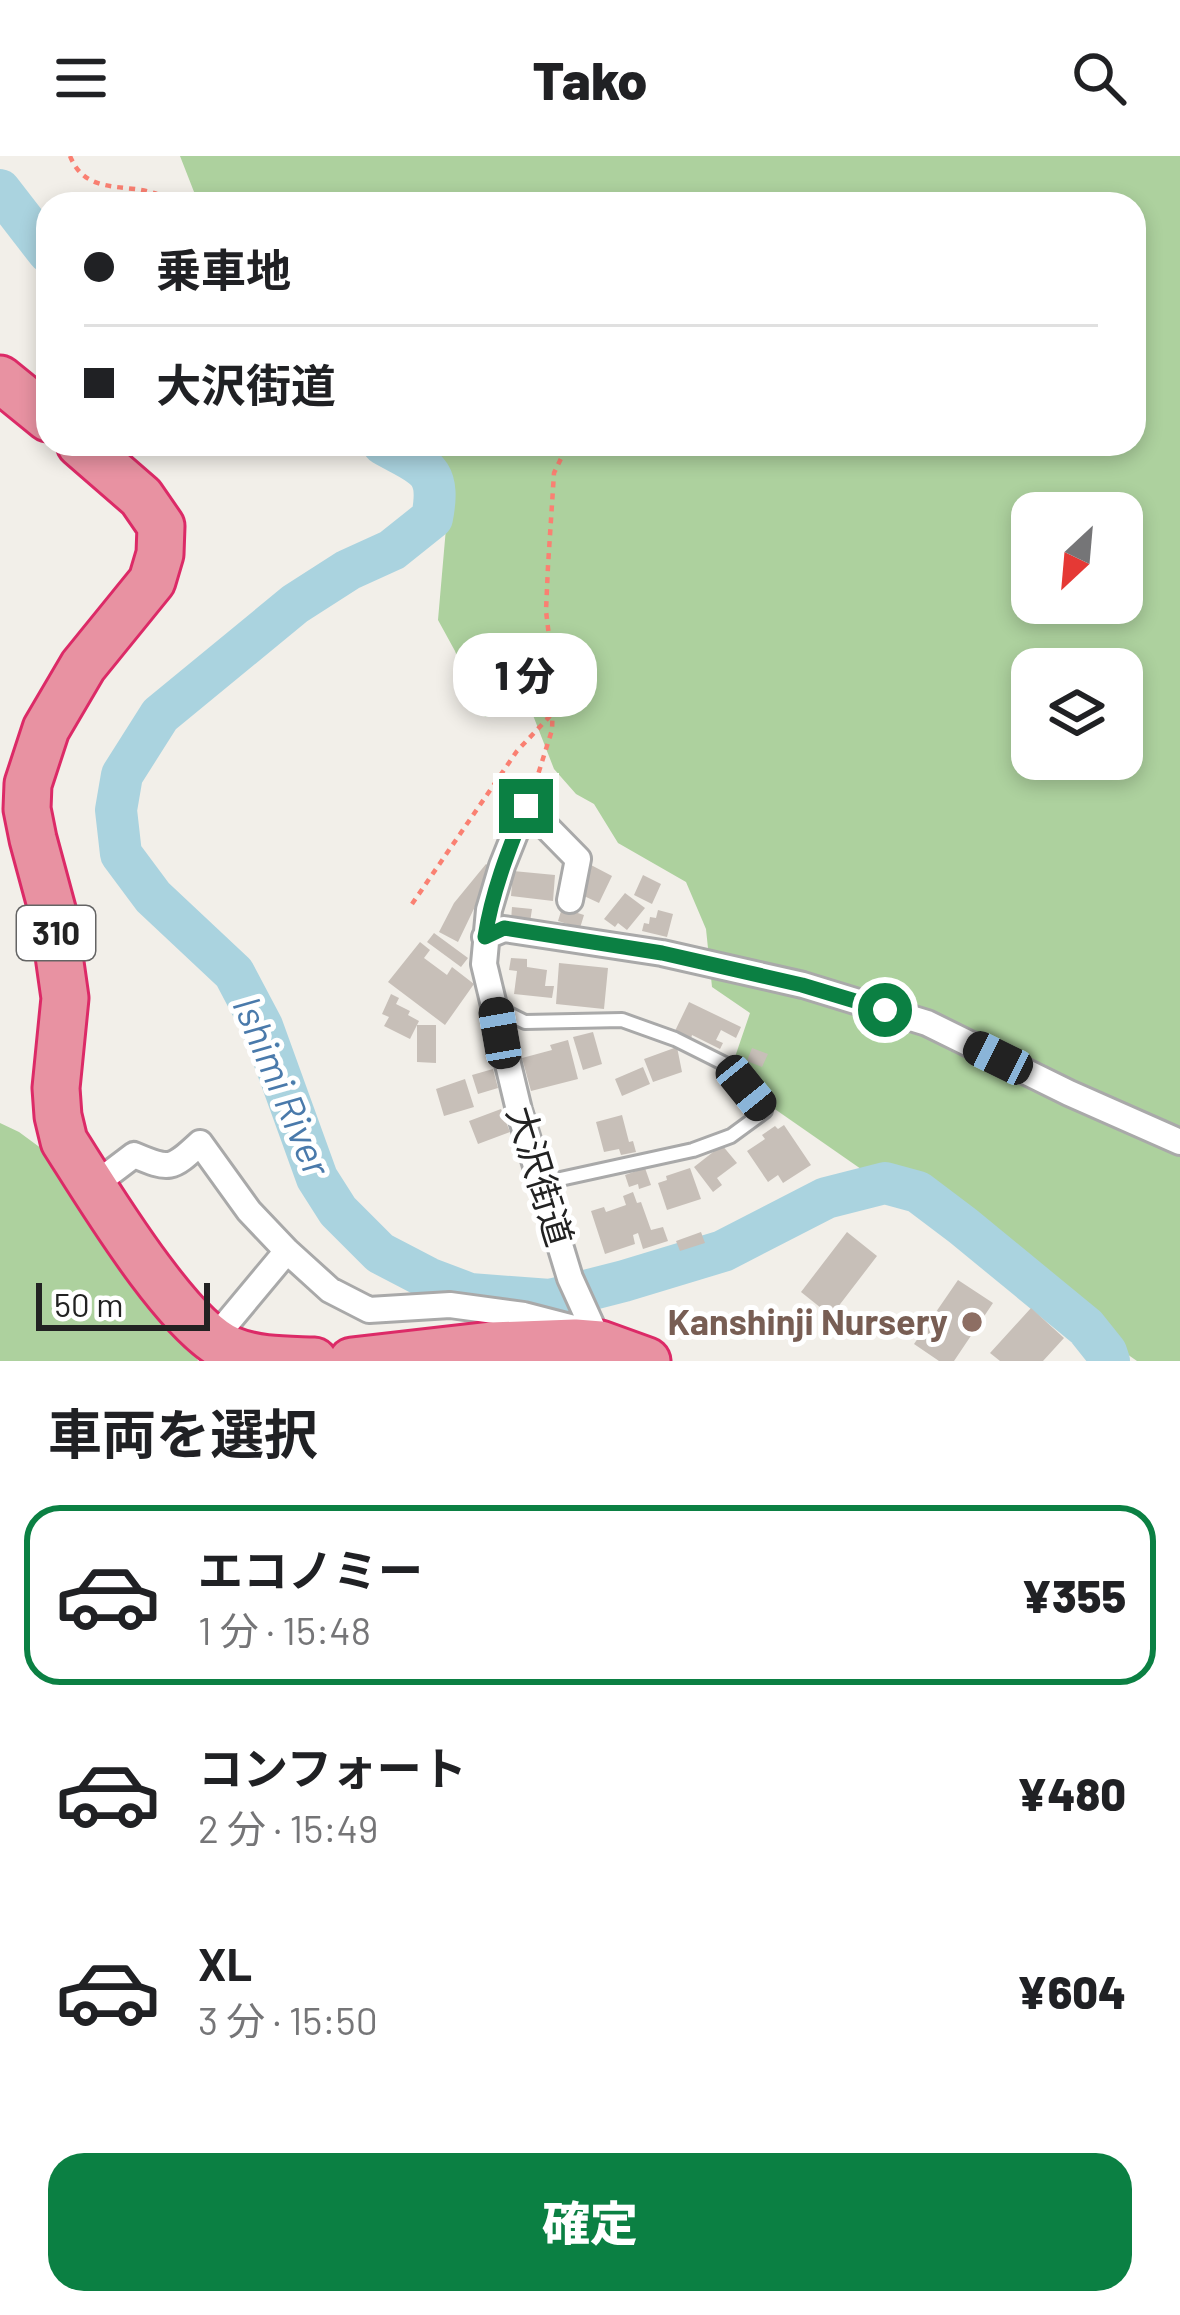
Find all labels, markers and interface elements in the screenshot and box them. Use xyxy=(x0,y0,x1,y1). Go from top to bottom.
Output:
icon: menu xyxy=(48,45,114,111)
icon: search xyxy=(1066,45,1132,111)
text: Tako xyxy=(533,46,647,111)
text: 乗車地 xyxy=(156,242,291,296)
text: 大沢街道 xyxy=(156,357,336,411)
north arrow xyxy=(1011,492,1143,624)
map controls xyxy=(1011,492,1143,780)
callout: 1 分 xyxy=(454,632,598,716)
button: layers xyxy=(1011,648,1143,780)
text: 1 分 xyxy=(495,651,555,698)
route end xyxy=(499,779,553,833)
road number: 310 xyxy=(17,906,95,960)
route start xyxy=(858,983,912,1037)
water label: Ishimi River xyxy=(224,988,343,1183)
car xyxy=(476,994,524,1072)
car xyxy=(958,1026,1038,1090)
car xyxy=(709,1049,783,1127)
street label: 大沢街道 xyxy=(500,1100,583,1251)
scale bar xyxy=(36,1277,210,1330)
text: 50 m xyxy=(54,1284,124,1324)
place label: Kanshinji Nursery xyxy=(667,1299,948,1342)
marker: Kanshinji Nursery xyxy=(959,1309,985,1335)
text: 車両を選択 xyxy=(48,1400,318,1465)
icon: car xyxy=(54,1541,162,1649)
text: エコノミー xyxy=(198,1542,423,1596)
text: ¥355 xyxy=(1021,1568,1126,1622)
text: 1 分 · 15:48 xyxy=(198,1606,371,1653)
icon: car xyxy=(54,1739,162,1847)
text: コンフォート xyxy=(198,1740,467,1794)
text: ¥480 xyxy=(1017,1766,1126,1820)
text: 2 分 · 15:49 xyxy=(198,1804,378,1851)
text: XL xyxy=(198,1936,252,1990)
icon: car xyxy=(54,1937,162,2045)
text: ¥604 xyxy=(1017,1964,1126,2018)
text: 3 分 · 15:50 xyxy=(198,1996,378,2043)
button: 確定 xyxy=(48,2153,1132,2291)

